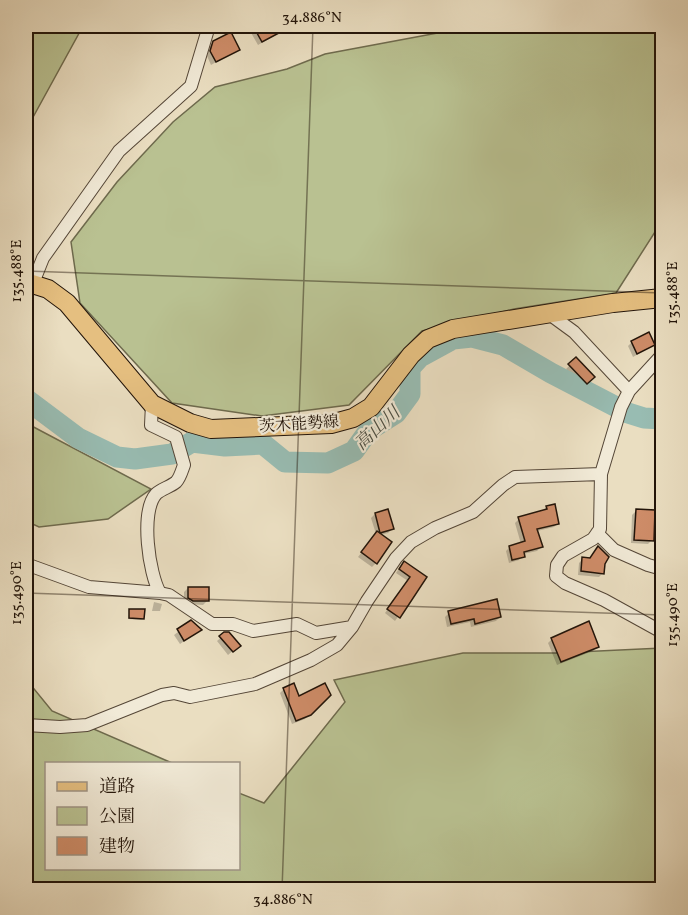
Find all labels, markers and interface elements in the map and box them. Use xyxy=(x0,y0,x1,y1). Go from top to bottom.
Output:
text: 34.886°N xyxy=(282,8,342,29)
text: 135.488°E xyxy=(7,240,28,302)
text: 135.488°E xyxy=(663,262,684,324)
water label: 高山川 xyxy=(350,400,408,457)
street label: 茨木能勢線 xyxy=(258,411,340,439)
text: 135.490°E xyxy=(7,561,28,625)
text: 135.490°E xyxy=(663,583,684,647)
legend xyxy=(45,762,240,870)
text: 道路 xyxy=(99,775,135,800)
text: 公園 xyxy=(99,805,135,830)
text: 建物 xyxy=(99,835,135,860)
text: 34.886°N xyxy=(253,890,313,911)

